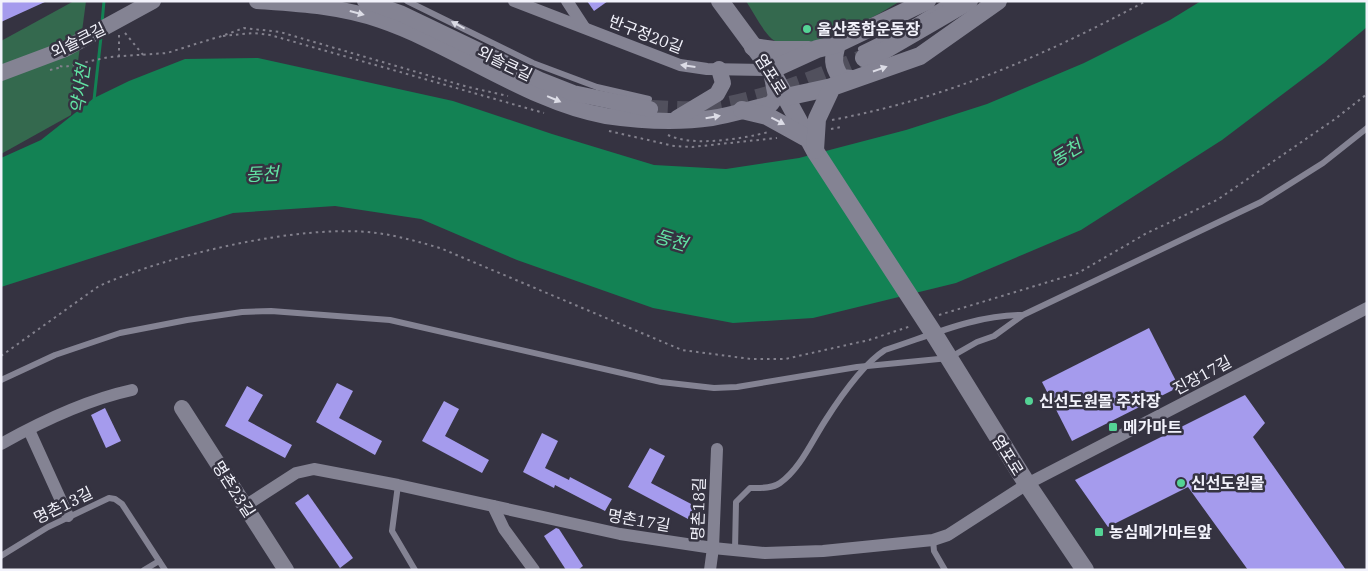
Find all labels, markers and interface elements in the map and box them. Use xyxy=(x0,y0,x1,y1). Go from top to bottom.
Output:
one-way arrow xyxy=(350,10,365,18)
street label: 반구정20길 xyxy=(606,11,686,57)
street label: 외솔큰길 xyxy=(47,18,109,62)
place label: 울산종합운동장 xyxy=(817,19,920,39)
one-way arrow xyxy=(450,21,465,29)
marker: 울산종합운동장 xyxy=(801,23,813,35)
street label: 외솔큰길 xyxy=(474,41,536,85)
street label: 염포로 xyxy=(751,50,791,98)
water label: 약사천 xyxy=(65,60,95,115)
one-way arrow xyxy=(679,62,695,70)
one-way arrow xyxy=(873,65,888,73)
one-way arrow xyxy=(547,95,562,103)
one-way arrow xyxy=(705,112,721,120)
one-way arrow xyxy=(770,117,785,125)
water label: 동천 xyxy=(1046,133,1088,171)
water label: 동천 xyxy=(245,162,281,186)
water label: 동천 xyxy=(652,224,693,257)
street label: 진장17길 xyxy=(1169,351,1235,399)
place label: 신선도원몰 주차장 xyxy=(1039,391,1161,411)
marker: 신선도원몰 주차장 xyxy=(1023,395,1035,407)
place label: 메가마트 xyxy=(1123,417,1182,437)
marker: 메가마트 xyxy=(1107,421,1119,433)
street label: 염포로 xyxy=(988,431,1028,479)
street label: 명촌23길 xyxy=(208,457,260,521)
place label: 신선도원몰 xyxy=(1191,473,1265,493)
street label: 명촌18길 xyxy=(687,477,709,541)
marker: 신선도원몰 xyxy=(1175,477,1187,489)
street label: 명촌13길 xyxy=(30,482,96,528)
street label: 명촌17길 xyxy=(606,505,672,535)
place label: 농심메가마트앞 xyxy=(1109,522,1212,542)
marker: 농심메가마트앞 xyxy=(1093,526,1105,538)

